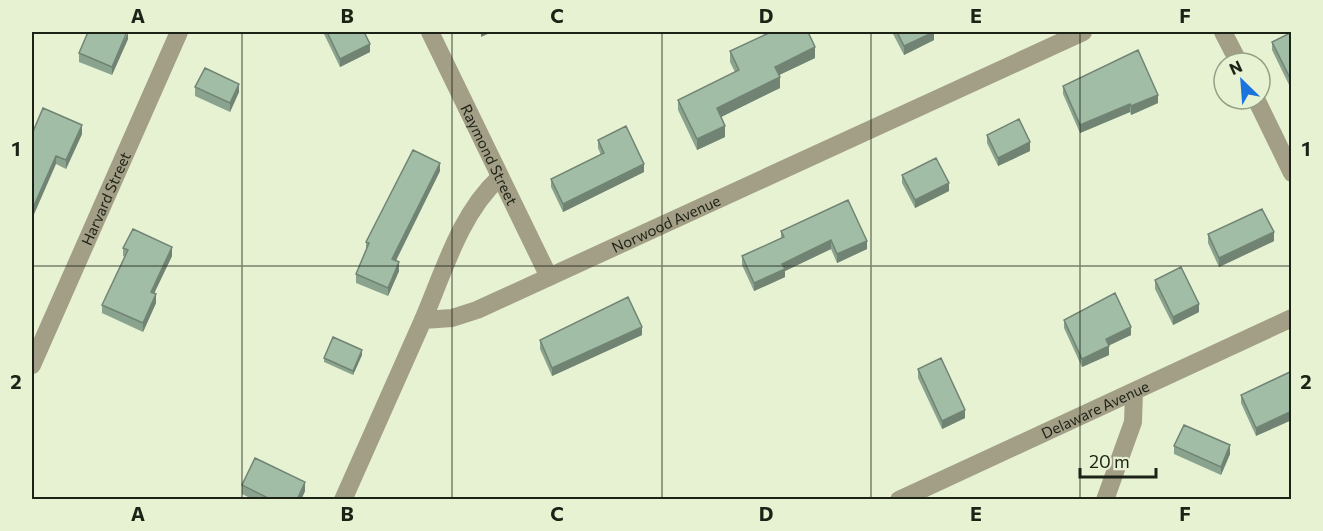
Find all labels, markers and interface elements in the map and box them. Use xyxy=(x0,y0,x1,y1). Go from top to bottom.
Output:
text: A xyxy=(131,3,145,27)
text: B xyxy=(340,3,354,27)
text: C xyxy=(550,3,564,27)
text: D xyxy=(759,3,773,27)
text: E xyxy=(970,3,982,27)
text: F xyxy=(1179,3,1191,27)
north arrow xyxy=(1212,51,1272,111)
text: N xyxy=(1226,56,1245,78)
street label: Raymond Street xyxy=(457,101,522,208)
text: 1 xyxy=(11,136,21,160)
text: 1 xyxy=(1301,136,1311,160)
street label: Harvard Street xyxy=(77,149,134,248)
street label: Norwood Avenue xyxy=(609,191,723,256)
text: 2 xyxy=(10,369,22,393)
text: 2 xyxy=(1300,369,1312,393)
street label: Delaware Avenue xyxy=(1038,376,1152,442)
scale bar xyxy=(1080,441,1156,479)
text: 20 m xyxy=(1089,450,1130,472)
text: A xyxy=(131,501,145,525)
text: B xyxy=(340,501,354,525)
text: C xyxy=(550,501,564,525)
text: D xyxy=(759,501,773,525)
text: E xyxy=(970,501,982,525)
text: F xyxy=(1179,501,1191,525)

